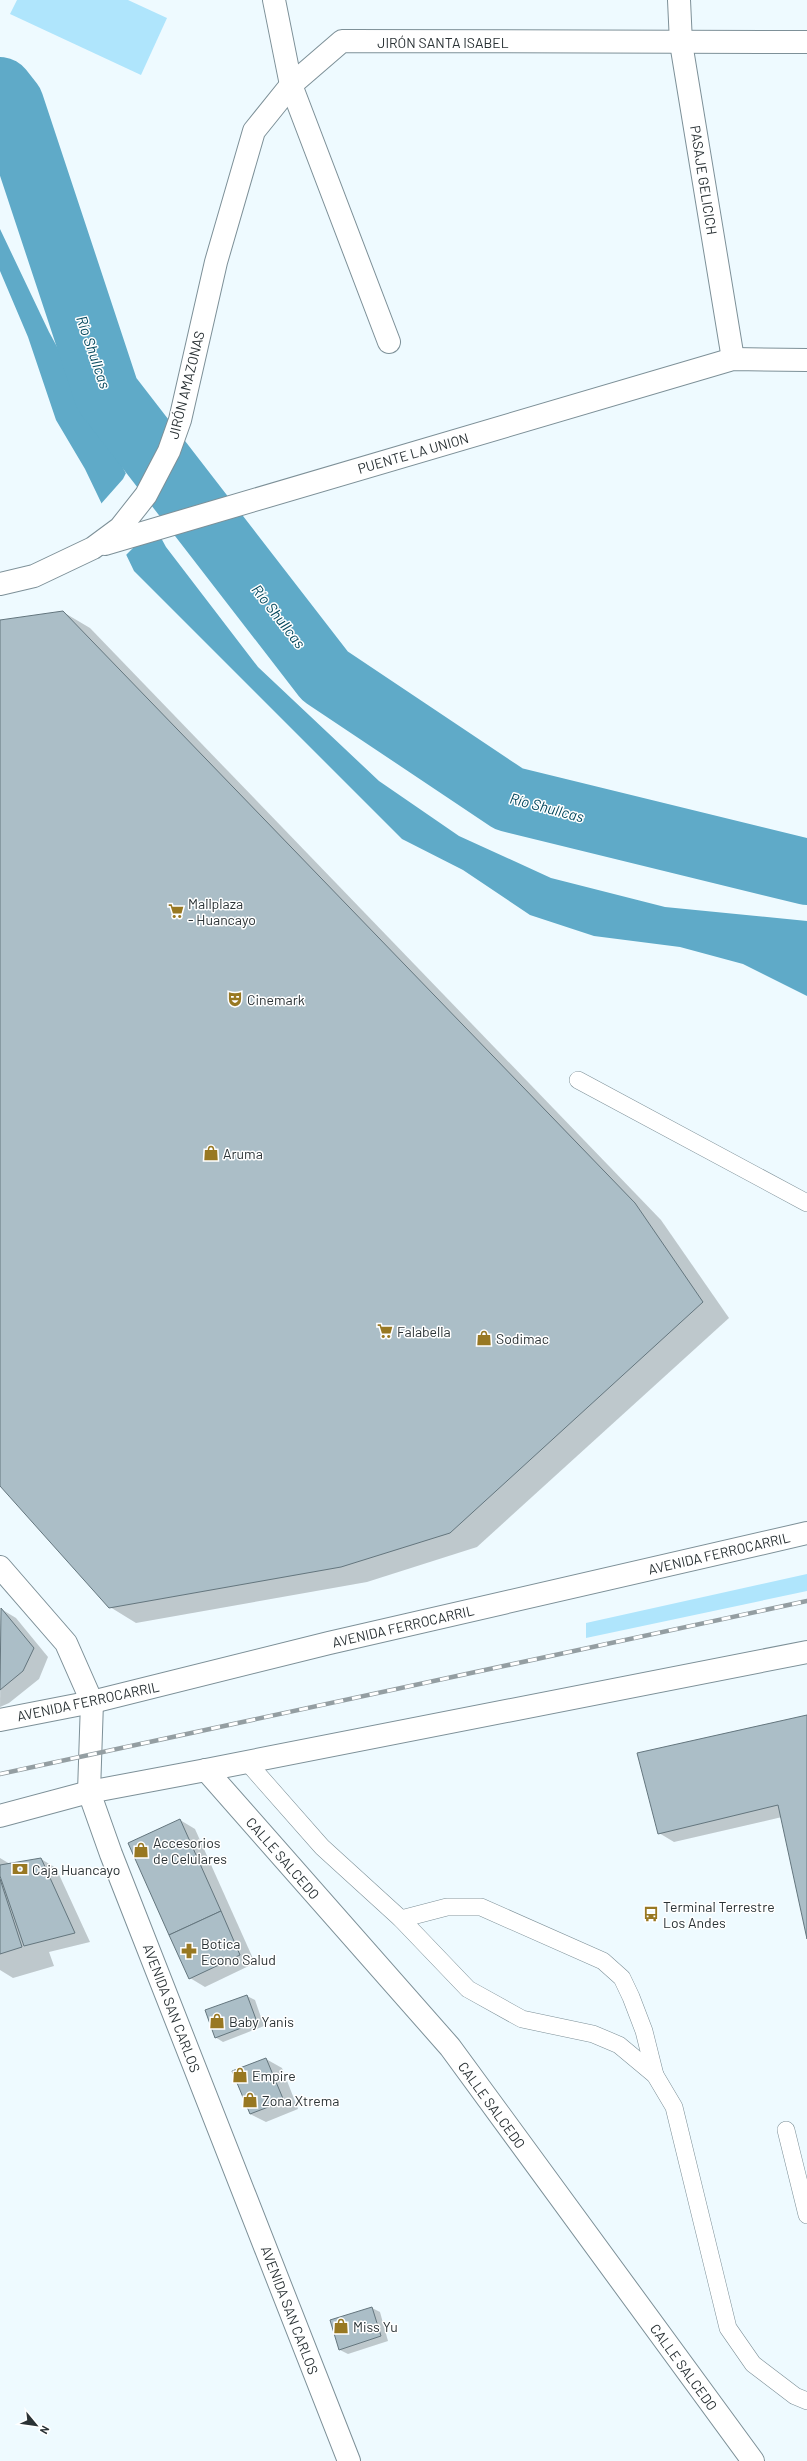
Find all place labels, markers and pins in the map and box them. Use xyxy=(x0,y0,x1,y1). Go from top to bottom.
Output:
place label: Mallplaza - Huancayo xyxy=(188,895,256,928)
supermarket icon: Mallplaza - Huancayo xyxy=(167,902,185,920)
theatre icon: Cinemark xyxy=(226,990,244,1008)
place label: Cinemark xyxy=(247,991,305,1008)
shop icon: Aruma xyxy=(202,1144,220,1162)
place label: Aruma xyxy=(223,1145,263,1162)
supermarket icon: Falabella xyxy=(376,1322,394,1340)
place label: Falabella xyxy=(397,1323,451,1340)
shop icon: Sodimac xyxy=(475,1329,493,1347)
place label: Sodimac xyxy=(496,1330,549,1347)
place label: Accesorios de Celulares xyxy=(153,1834,227,1867)
shop icon: Accesorios de Celulares xyxy=(132,1841,150,1859)
bank icon: Caja Huancayo xyxy=(11,1860,29,1878)
place label: Caja Huancayo xyxy=(32,1861,120,1878)
place label: Terminal Terrestre Los Andes xyxy=(663,1898,775,1931)
bus stop icon: Terminal Terrestre Los Andes xyxy=(642,1905,660,1923)
place label: Botica Econo Salud xyxy=(201,1935,276,1968)
pharmacy icon: Botica Econo Salud xyxy=(180,1942,198,1960)
shop icon: Baby Yanis xyxy=(208,2012,226,2030)
place label: Baby Yanis xyxy=(229,2013,294,2030)
shop icon: Empire xyxy=(231,2066,249,2084)
place label: Empire xyxy=(252,2067,296,2084)
shop icon: Zona Xtrema xyxy=(241,2091,259,2109)
place label: Zona Xtrema xyxy=(262,2092,339,2109)
shop icon: Miss Yu xyxy=(332,2317,350,2335)
place label: Miss Yu xyxy=(353,2318,398,2335)

